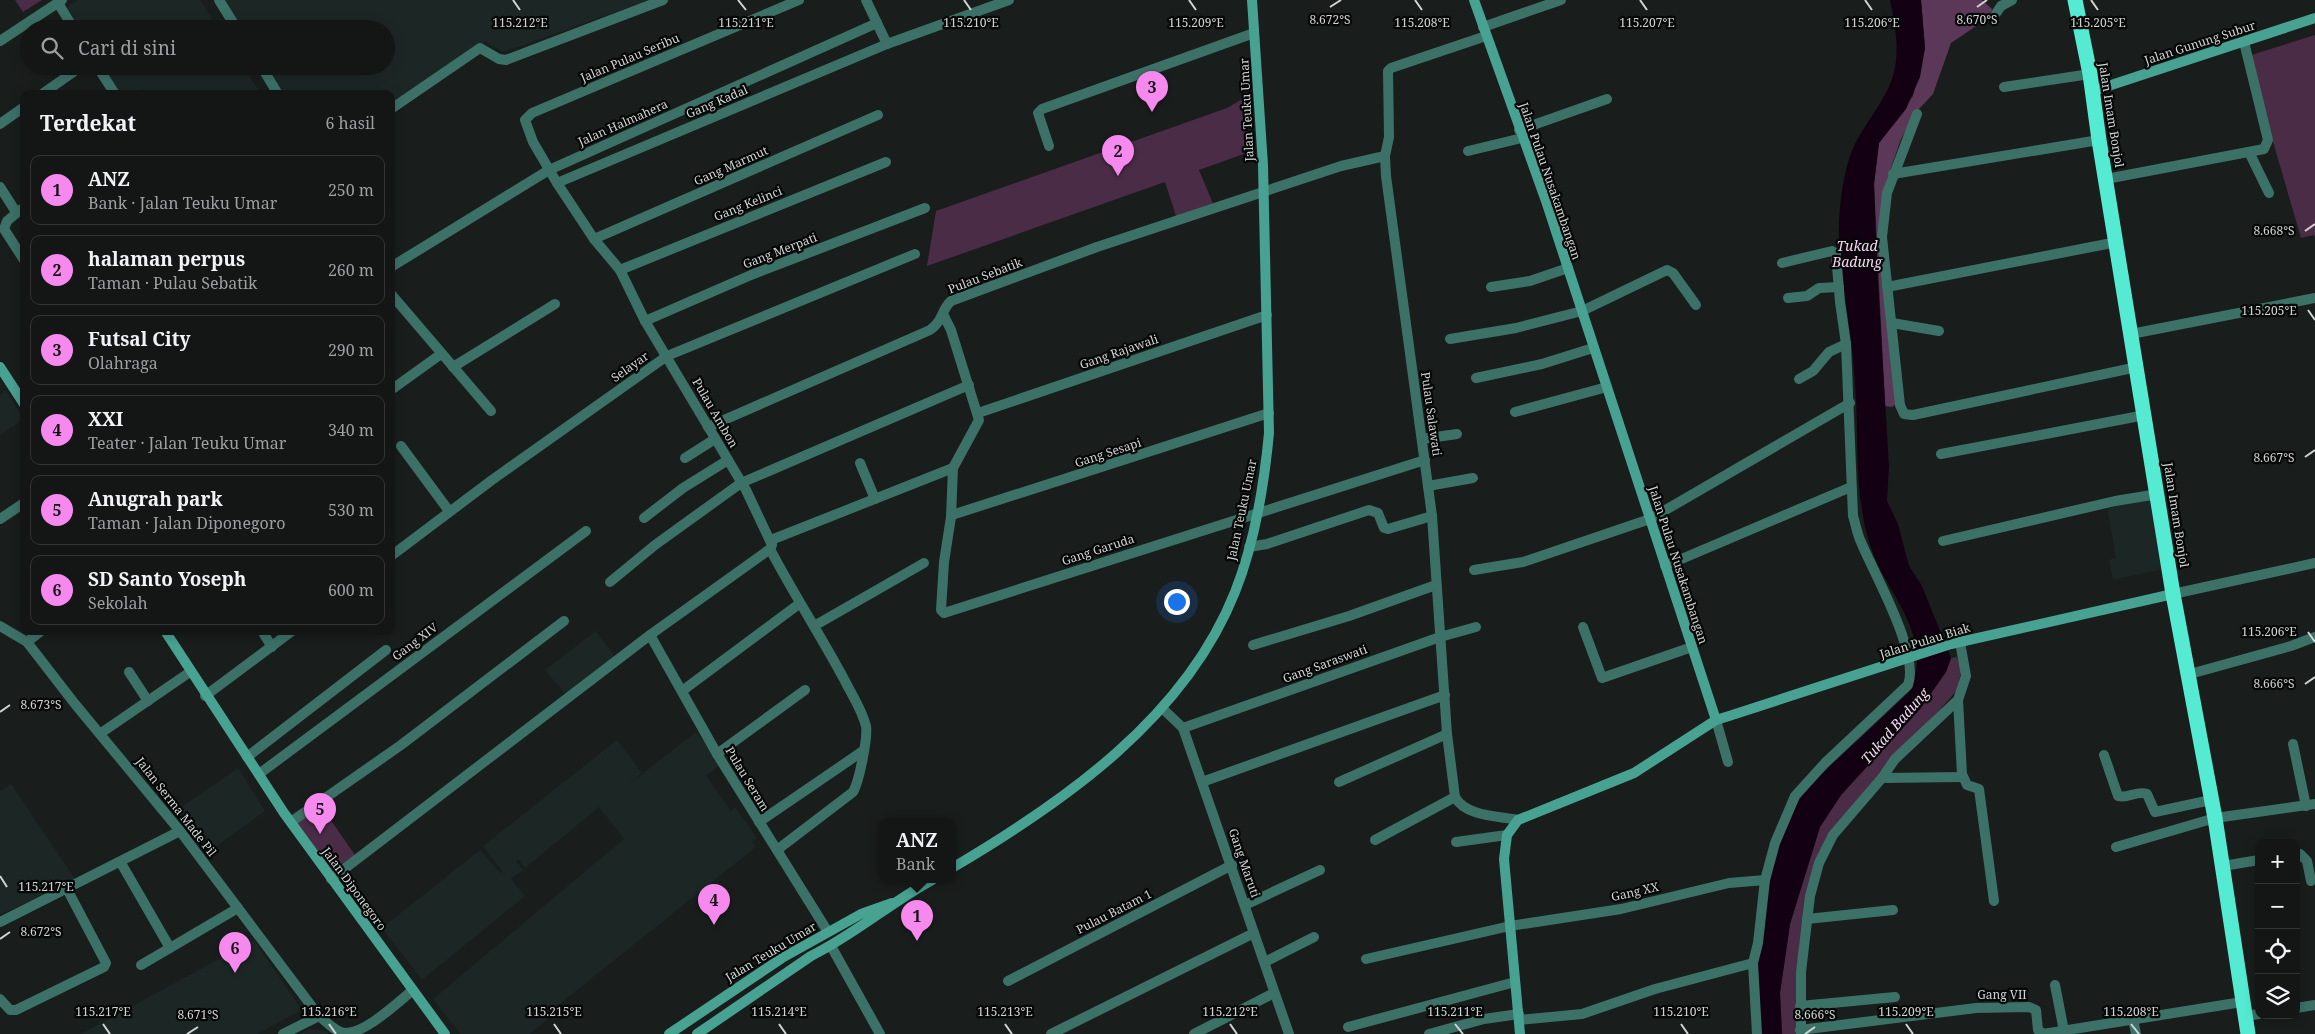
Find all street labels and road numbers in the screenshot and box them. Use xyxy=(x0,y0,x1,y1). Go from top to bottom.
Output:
street label: Jalan Gunung Subur xyxy=(2141,16,2258,69)
street label: Jalan Pulau Seribu xyxy=(577,29,682,86)
street label: Jalan Teuku Umar xyxy=(1235,58,1258,163)
street label: Jalan Imam Bonjol xyxy=(2095,60,2128,169)
street label: Gang Kadal xyxy=(683,81,751,122)
street label: Jalan Halmahera xyxy=(574,95,671,150)
street label: Jalan Pulau Nusakambangan xyxy=(1515,99,1586,262)
street label: Gang Marmut xyxy=(691,142,771,189)
street label: Gang Kelinci xyxy=(711,182,785,225)
street label: Gang Merpati xyxy=(740,229,819,272)
street label: Pulau Sebatik xyxy=(945,253,1025,297)
street label: Gang Rajawali xyxy=(1077,330,1161,373)
street label: Selayar xyxy=(607,347,652,386)
street label: Pulau Salawati xyxy=(1417,371,1446,457)
street label: Pulau Ambon xyxy=(689,375,742,451)
street label: Gang Sesapi xyxy=(1072,434,1143,471)
street label: Jalan Teuku Umar xyxy=(1222,457,1261,563)
street label: Jalan Imam Bonjol xyxy=(2160,460,2193,569)
street label: Jalan Pulau Nusakambangan xyxy=(1645,483,1712,646)
street label: Gang Garuda xyxy=(1059,530,1137,569)
street label: Gang XIV xyxy=(388,618,442,664)
street label: Jalan Pulau Biak xyxy=(1876,618,1973,663)
street label: Gang Saraswati xyxy=(1280,640,1370,687)
street label: Pulau Seram xyxy=(721,743,773,814)
street label: Jalan Serma Made Pil xyxy=(132,753,221,860)
street label: Gang Maruti xyxy=(1225,826,1264,900)
street label: Jalan Diponegoro xyxy=(318,843,391,934)
street label: Gang XX xyxy=(1609,878,1660,905)
street label: Pulau Batam 1 xyxy=(1073,885,1155,938)
street label: Jalan Teuku Umar xyxy=(721,918,820,986)
street label: Gang VII xyxy=(1977,986,2027,1003)

